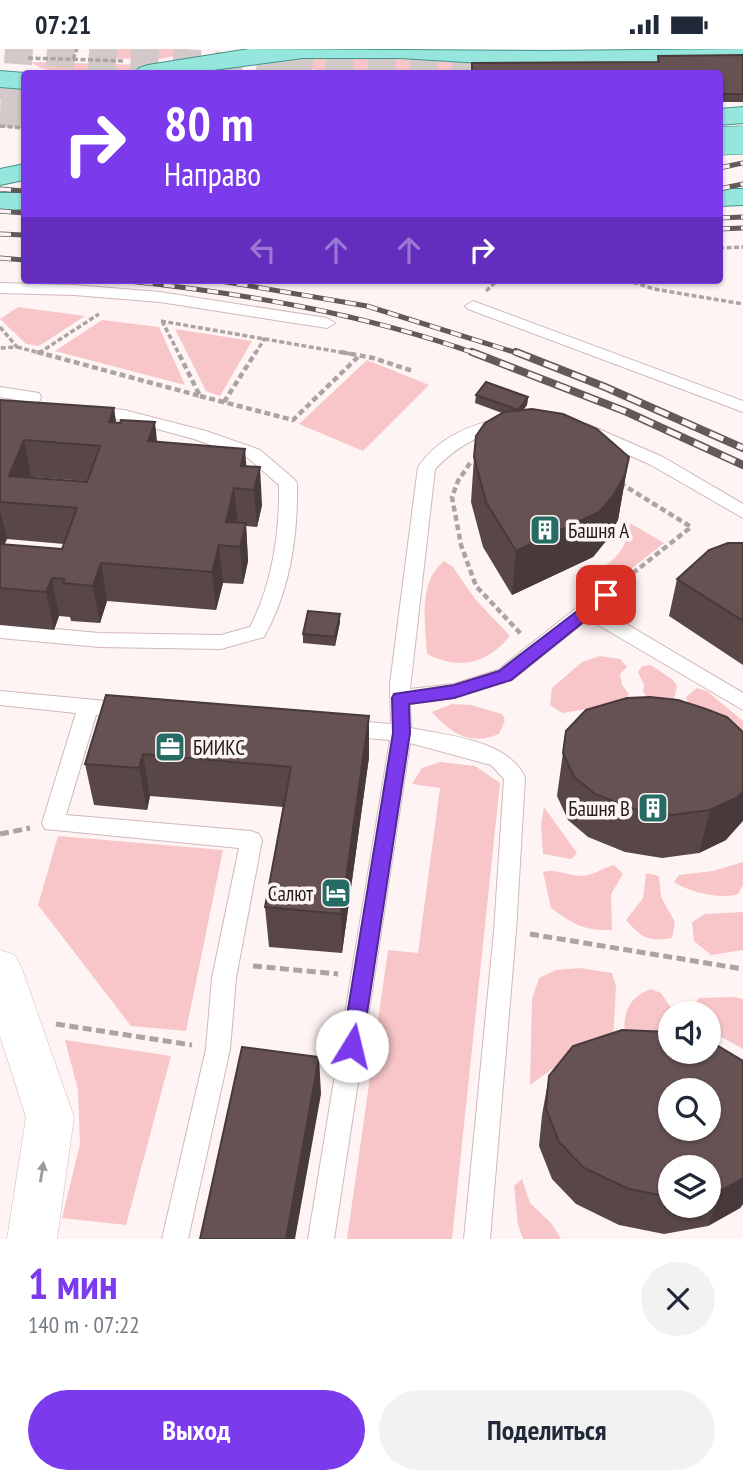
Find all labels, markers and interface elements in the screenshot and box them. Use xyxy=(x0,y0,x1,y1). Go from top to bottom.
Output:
text: 07:21 xyxy=(35,8,91,41)
text: 80 m xyxy=(164,91,253,155)
icon: right xyxy=(49,98,140,189)
text: Направо xyxy=(164,153,261,195)
icon: left xyxy=(244,231,282,269)
icon: ahead xyxy=(317,231,355,269)
icon: ahead xyxy=(390,231,428,269)
icon: right xyxy=(463,231,501,269)
building icon: Башня А xyxy=(528,513,562,547)
place label: Башня А xyxy=(568,517,629,544)
pin xyxy=(576,565,636,625)
icon: arrive xyxy=(587,576,625,614)
office icon: БИИКС xyxy=(153,730,187,764)
place label: БИИКС xyxy=(193,734,245,761)
building icon: Башня B xyxy=(636,791,670,825)
place label: Башня B xyxy=(568,795,630,822)
hotel icon: Салют xyxy=(319,876,353,910)
place label: Салют xyxy=(268,880,313,907)
map controls xyxy=(658,1001,721,1218)
button: sound xyxy=(658,1001,721,1064)
position arrow xyxy=(315,1009,389,1083)
button: search xyxy=(658,1078,721,1141)
button: layers xyxy=(658,1155,721,1218)
one-way arrow xyxy=(37,1160,48,1182)
text: 1 мин xyxy=(28,1256,118,1311)
button: close xyxy=(641,1262,715,1336)
text: 140 m · 07:22 xyxy=(28,1310,140,1339)
button: Выход xyxy=(28,1390,365,1470)
button: Поделиться xyxy=(379,1390,715,1470)

